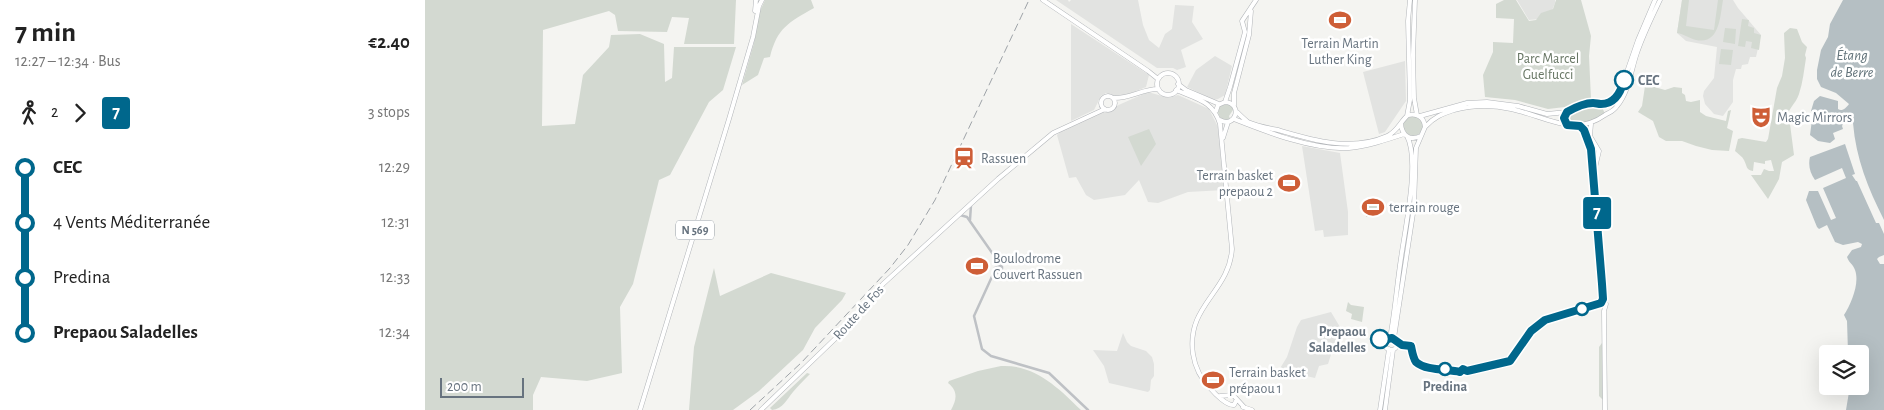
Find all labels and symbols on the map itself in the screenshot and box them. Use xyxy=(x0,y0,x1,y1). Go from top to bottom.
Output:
sports icon: Terrain Martin Luther King xyxy=(1327,7,1353,33)
place label: Terrain Martin Luther King xyxy=(1301,37,1379,67)
water label: Étang de Berre xyxy=(1830,46,1874,80)
park label: Parc Marcel Guelfucci xyxy=(1517,52,1579,82)
marker: CEC xyxy=(1614,70,1634,90)
place label: CEC xyxy=(1638,74,1660,88)
theatre icon: Magic Mirrors xyxy=(1748,104,1774,130)
place label: Magic Mirrors xyxy=(1777,111,1852,125)
station icon: Rassuen xyxy=(951,145,977,171)
place label: Rassuen xyxy=(981,152,1026,166)
place label: Terrain basket prepaou 2 xyxy=(1196,169,1274,199)
sports icon: Terrain basket prepaou 2 xyxy=(1276,170,1302,196)
sports icon: terrain rouge xyxy=(1360,194,1386,220)
line badge: 7 xyxy=(1581,197,1613,229)
place label: terrain rouge xyxy=(1389,201,1460,215)
road number: N 569 xyxy=(676,220,714,240)
place label: Boulodrome Couvert Rassuen xyxy=(993,252,1082,282)
sports icon: Boulodrome Couvert Rassuen xyxy=(964,253,990,279)
street label: Route de Fos xyxy=(831,283,887,343)
unlabelled marker xyxy=(1575,302,1589,316)
place label: Prepaou Saladelles xyxy=(1309,325,1367,355)
marker: Prepaou Saladelles xyxy=(1370,329,1390,349)
marker: Predina xyxy=(1438,362,1452,376)
place label: Terrain basket prépaou 1 xyxy=(1229,366,1306,396)
sports icon: Terrain basket prépaou 1 xyxy=(1200,367,1226,393)
scale bar xyxy=(440,375,524,398)
place label: Predina xyxy=(1423,380,1467,394)

